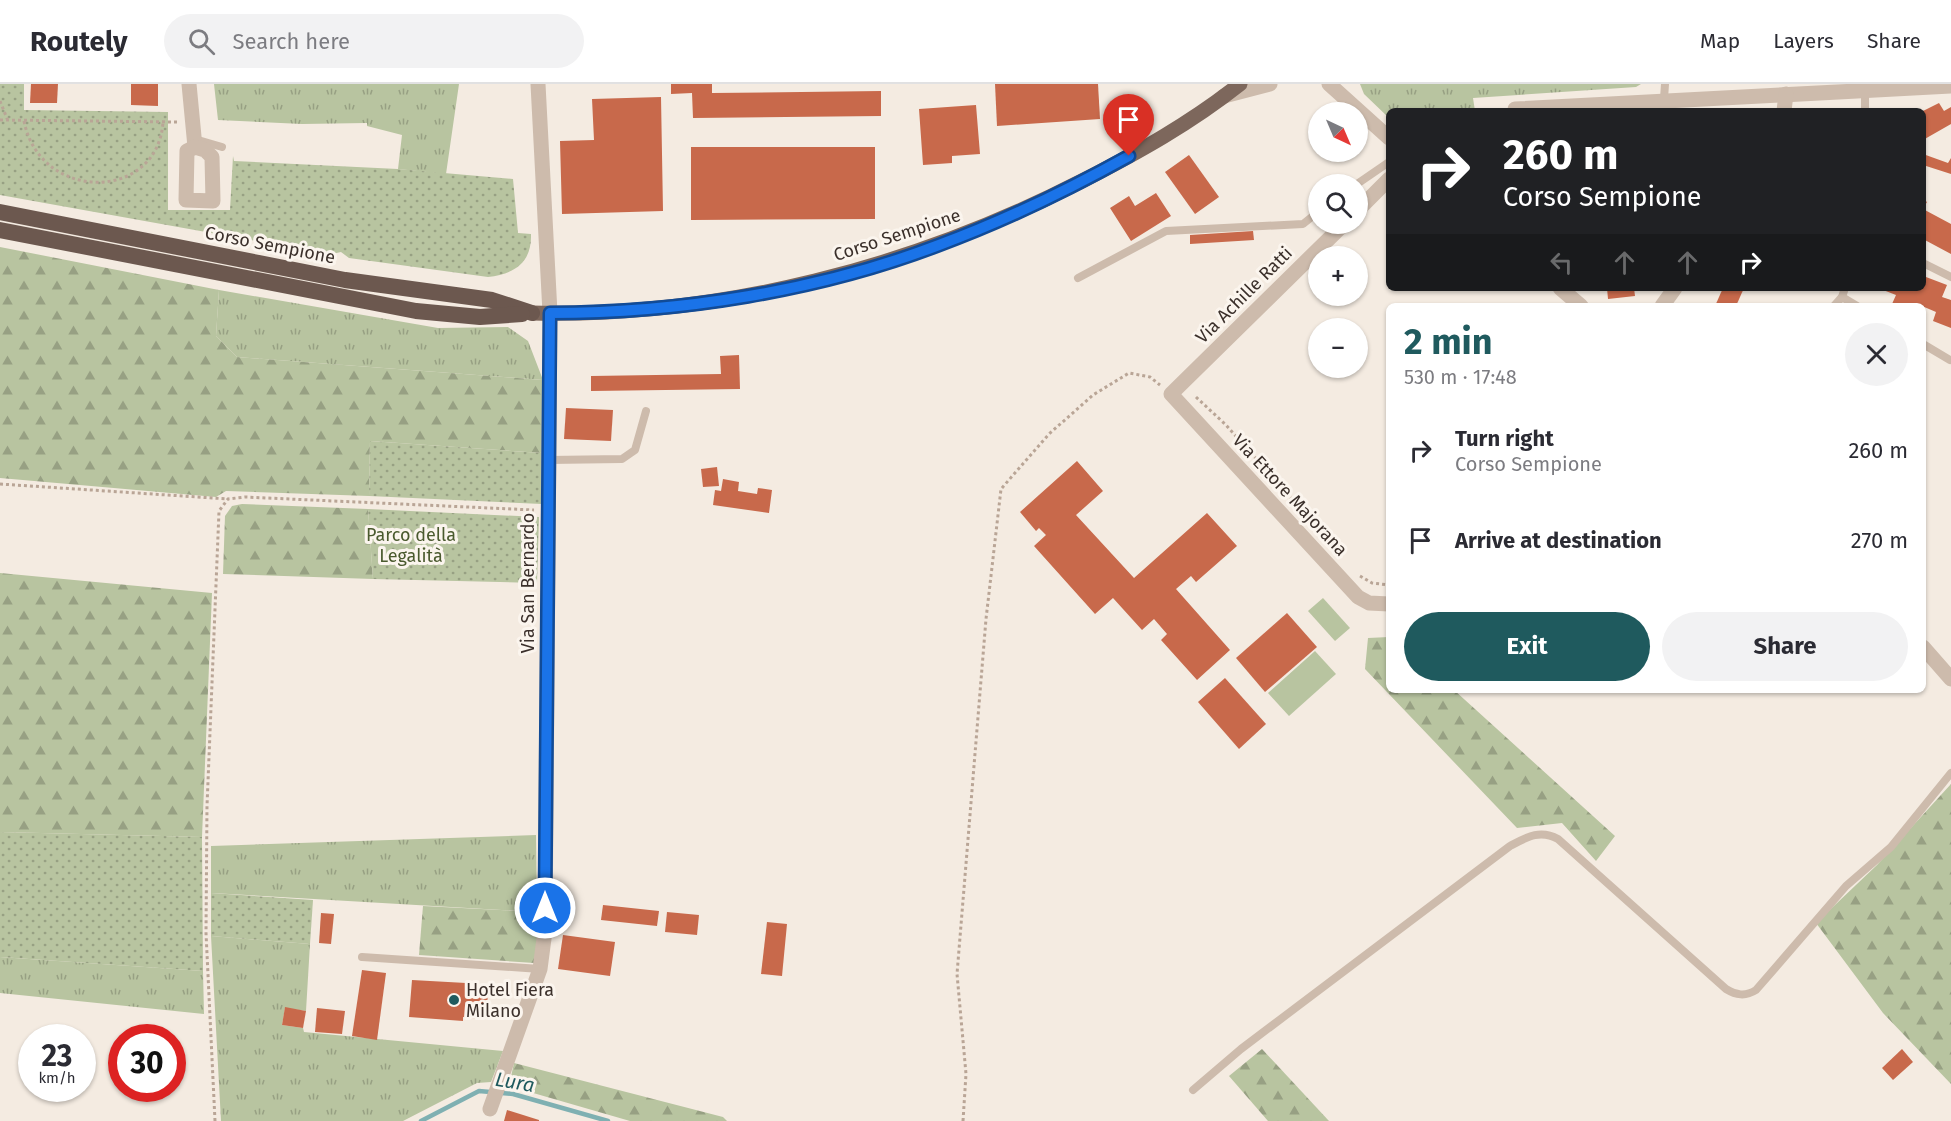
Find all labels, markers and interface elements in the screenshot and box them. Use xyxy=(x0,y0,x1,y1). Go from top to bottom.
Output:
search box xyxy=(164,14,584,68)
text: Routely xyxy=(30,25,128,58)
icon: search xyxy=(185,25,218,58)
text: Search here xyxy=(233,28,350,55)
text: Map xyxy=(1700,28,1740,54)
text: Layers xyxy=(1773,28,1834,54)
text: Share xyxy=(1867,28,1921,54)
pin xyxy=(1103,94,1154,156)
north arrow xyxy=(1308,102,1368,162)
map controls xyxy=(1308,102,1368,378)
icon: arrive xyxy=(1112,103,1145,136)
text: 260 m xyxy=(1503,130,1618,180)
icon: right xyxy=(1404,132,1482,210)
button: search xyxy=(1308,174,1368,234)
text: Corso Sempione xyxy=(1503,181,1701,213)
street label: Corso Sempione xyxy=(831,204,963,266)
street label: Corso Sempione xyxy=(203,222,337,268)
street label: Via Achille Ratti xyxy=(1191,242,1297,348)
button: + xyxy=(1308,246,1368,306)
icon: left xyxy=(1545,246,1578,279)
icon: ahead xyxy=(1608,246,1641,279)
icon: ahead xyxy=(1671,246,1704,279)
icon: right xyxy=(1734,246,1767,279)
button: − xyxy=(1308,318,1368,378)
text: 2 min xyxy=(1404,320,1493,364)
button: close xyxy=(1845,323,1908,386)
text: 530 m · 17:48 xyxy=(1404,365,1517,389)
text: Turn right xyxy=(1455,425,1554,452)
street label: Via Ettore Majorana xyxy=(1228,429,1352,561)
icon: right xyxy=(1404,434,1437,467)
text: 260 m xyxy=(1848,437,1908,464)
text: Corso Sempione xyxy=(1455,452,1602,476)
street label: Via San Bernardo xyxy=(517,513,539,653)
park label: Parco della Legalità xyxy=(366,524,456,567)
icon: arrive xyxy=(1404,524,1437,557)
text: Arrive at destination xyxy=(1455,527,1662,554)
text: 270 m xyxy=(1851,527,1908,554)
button: Exit xyxy=(1404,612,1650,681)
button: Share xyxy=(1662,612,1908,681)
position arrow xyxy=(513,876,577,940)
place label: Hotel Fiera Milano xyxy=(466,979,554,1022)
marker: Hotel Fiera Milano xyxy=(447,993,461,1007)
speed limit sign: 30 xyxy=(108,1024,186,1102)
text: 23 xyxy=(42,1038,72,1074)
water label: Lura xyxy=(493,1067,537,1097)
text: km/h xyxy=(38,1069,76,1087)

